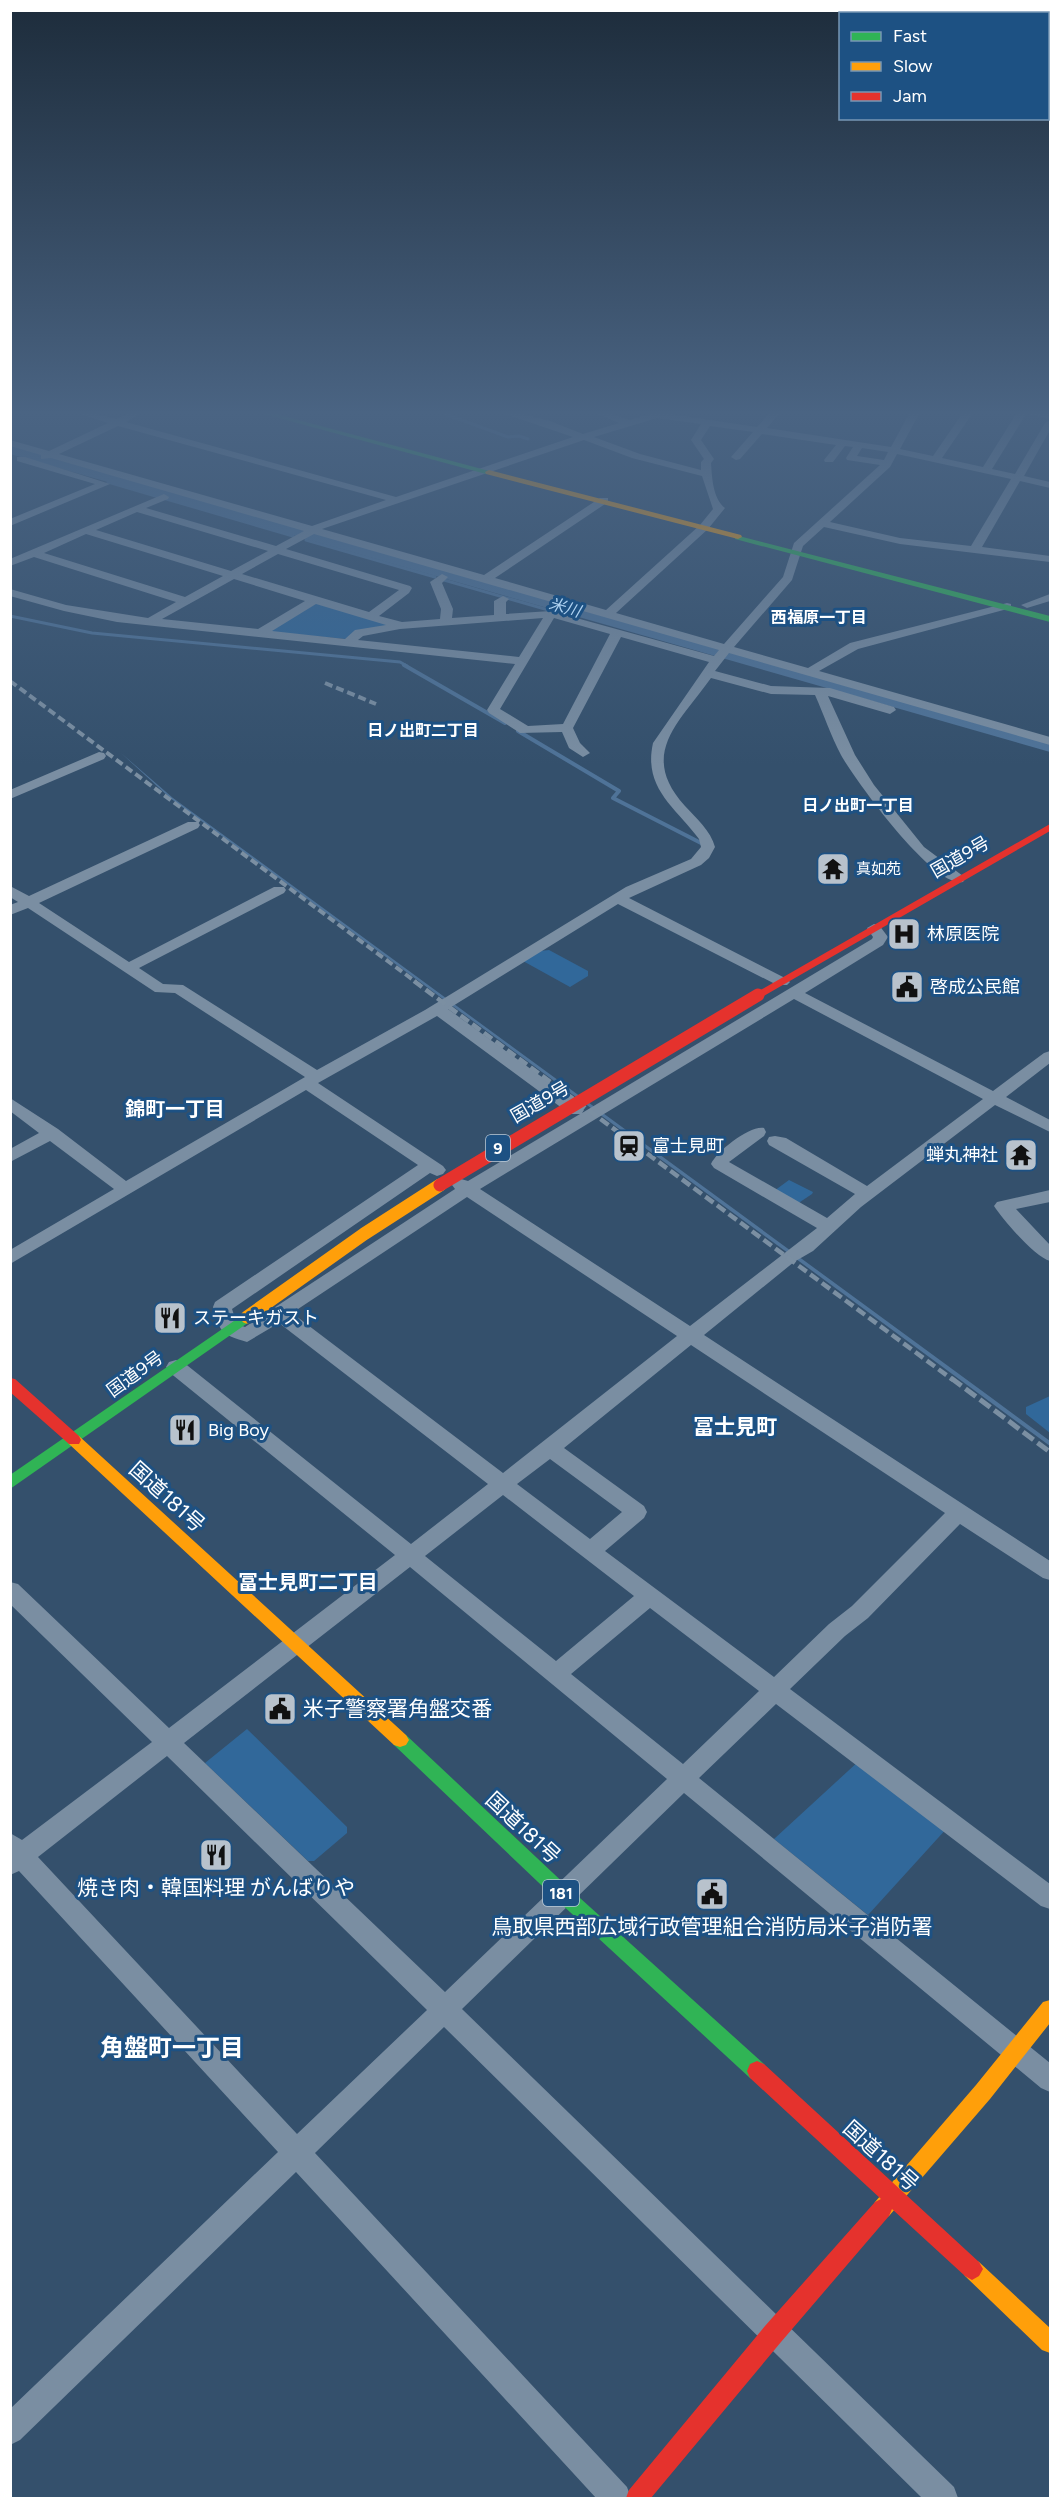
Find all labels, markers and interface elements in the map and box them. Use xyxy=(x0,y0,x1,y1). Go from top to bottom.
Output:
legend xyxy=(839,12,1049,120)
text: Fast xyxy=(893,25,927,47)
text: Slow xyxy=(893,55,932,77)
text: Jam xyxy=(893,85,927,107)
water label: 米川 xyxy=(547,594,585,622)
district label: 西福原一丁目 xyxy=(771,608,867,627)
district label: 日ノ出町二丁目 xyxy=(367,721,479,740)
district label: 日ノ出町一丁目 xyxy=(802,796,914,815)
street label: 国道9号 xyxy=(927,831,993,883)
temple icon: 真如苑 xyxy=(815,851,851,887)
place label: 真如苑 xyxy=(856,860,901,878)
hospital icon: 林原医院 xyxy=(886,916,922,952)
place label: 林原医院 xyxy=(927,923,999,945)
public building icon: 啓成公民館 xyxy=(889,969,925,1005)
place label: 啓成公民館 xyxy=(930,976,1020,998)
street label: 国道9号 xyxy=(507,1076,573,1128)
district label: 錦町一丁目 xyxy=(125,1097,225,1121)
station icon: 富士見町 xyxy=(611,1128,647,1164)
road number: 9 xyxy=(486,1135,510,1161)
place label: 富士見町 xyxy=(652,1135,724,1157)
temple icon: 蝉丸神社 xyxy=(1003,1137,1039,1173)
place label: 蝉丸神社 xyxy=(926,1144,998,1166)
restaurant icon: ステーキガスト xyxy=(152,1300,188,1336)
place label: ステーキガスト xyxy=(193,1307,319,1329)
street label: 国道9号 xyxy=(103,1346,167,1402)
restaurant icon: Big Boy xyxy=(167,1412,203,1448)
district label: 冨士見町 xyxy=(693,1414,777,1439)
place label: Big Boy xyxy=(208,1419,269,1441)
street label: 国道181号 xyxy=(124,1456,210,1537)
district label: 冨士見町二丁目 xyxy=(238,1570,378,1594)
public building icon: 米子警察署角盤交番 xyxy=(262,1691,298,1727)
place label: 米子警察署角盤交番 xyxy=(303,1696,492,1721)
street label: 国道181号 xyxy=(481,1787,566,1869)
restaurant icon: 焼き肉・韓国料理 がんばりや xyxy=(198,1837,234,1873)
place label: 焼き肉・韓国料理 がんばりや xyxy=(77,1875,355,1900)
public building icon: 鳥取県西部広域行政管理組合消防局米子消防署 xyxy=(694,1876,730,1912)
road number: 181 xyxy=(543,1880,579,1906)
place label: 鳥取県西部広域行政管理組合消防局米子消防署 xyxy=(492,1914,933,1939)
district label: 角盤町一丁目 xyxy=(100,2033,244,2062)
street label: 国道181号 xyxy=(838,2115,924,2196)

